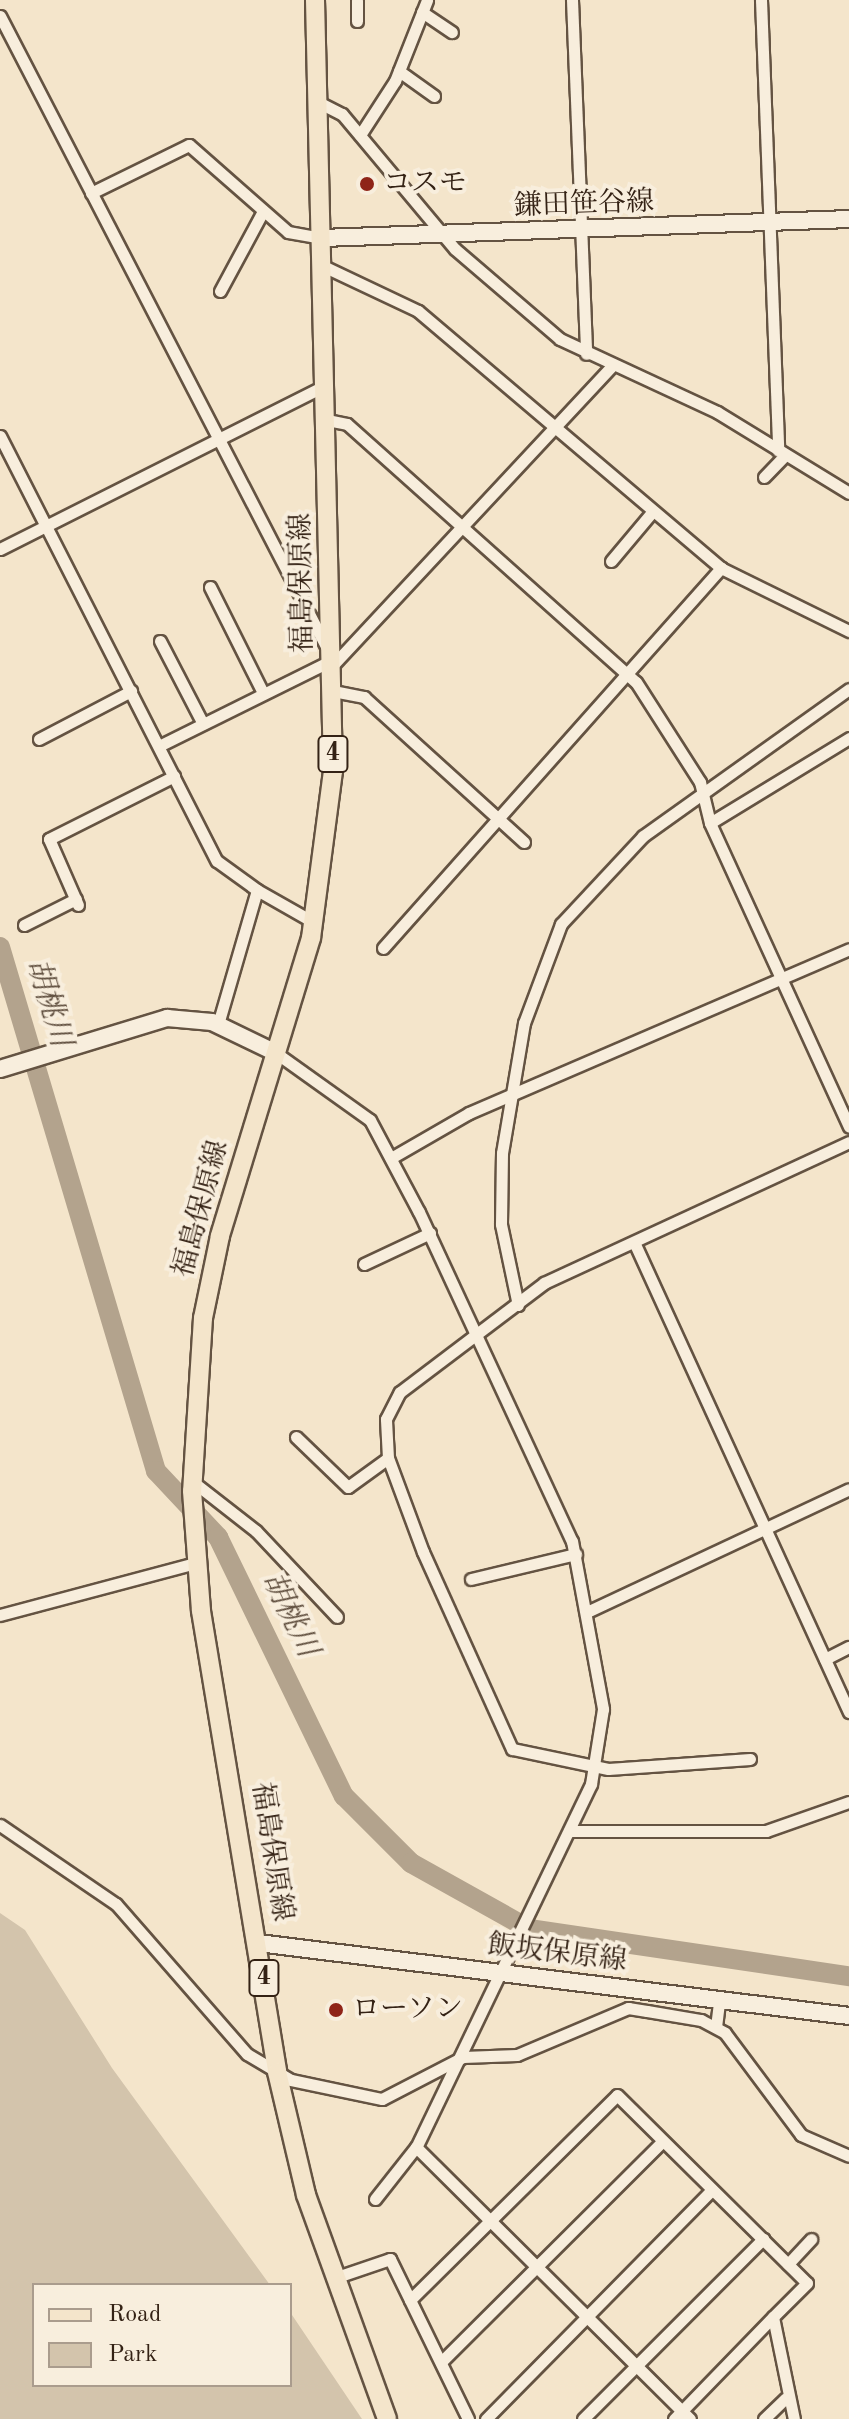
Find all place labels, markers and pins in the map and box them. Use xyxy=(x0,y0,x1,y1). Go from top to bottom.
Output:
place label: コスモ xyxy=(383,167,467,201)
marker: コスモ xyxy=(358,175,376,193)
place label: ローソン xyxy=(352,1993,464,2027)
marker: ローソン xyxy=(327,2001,345,2019)

